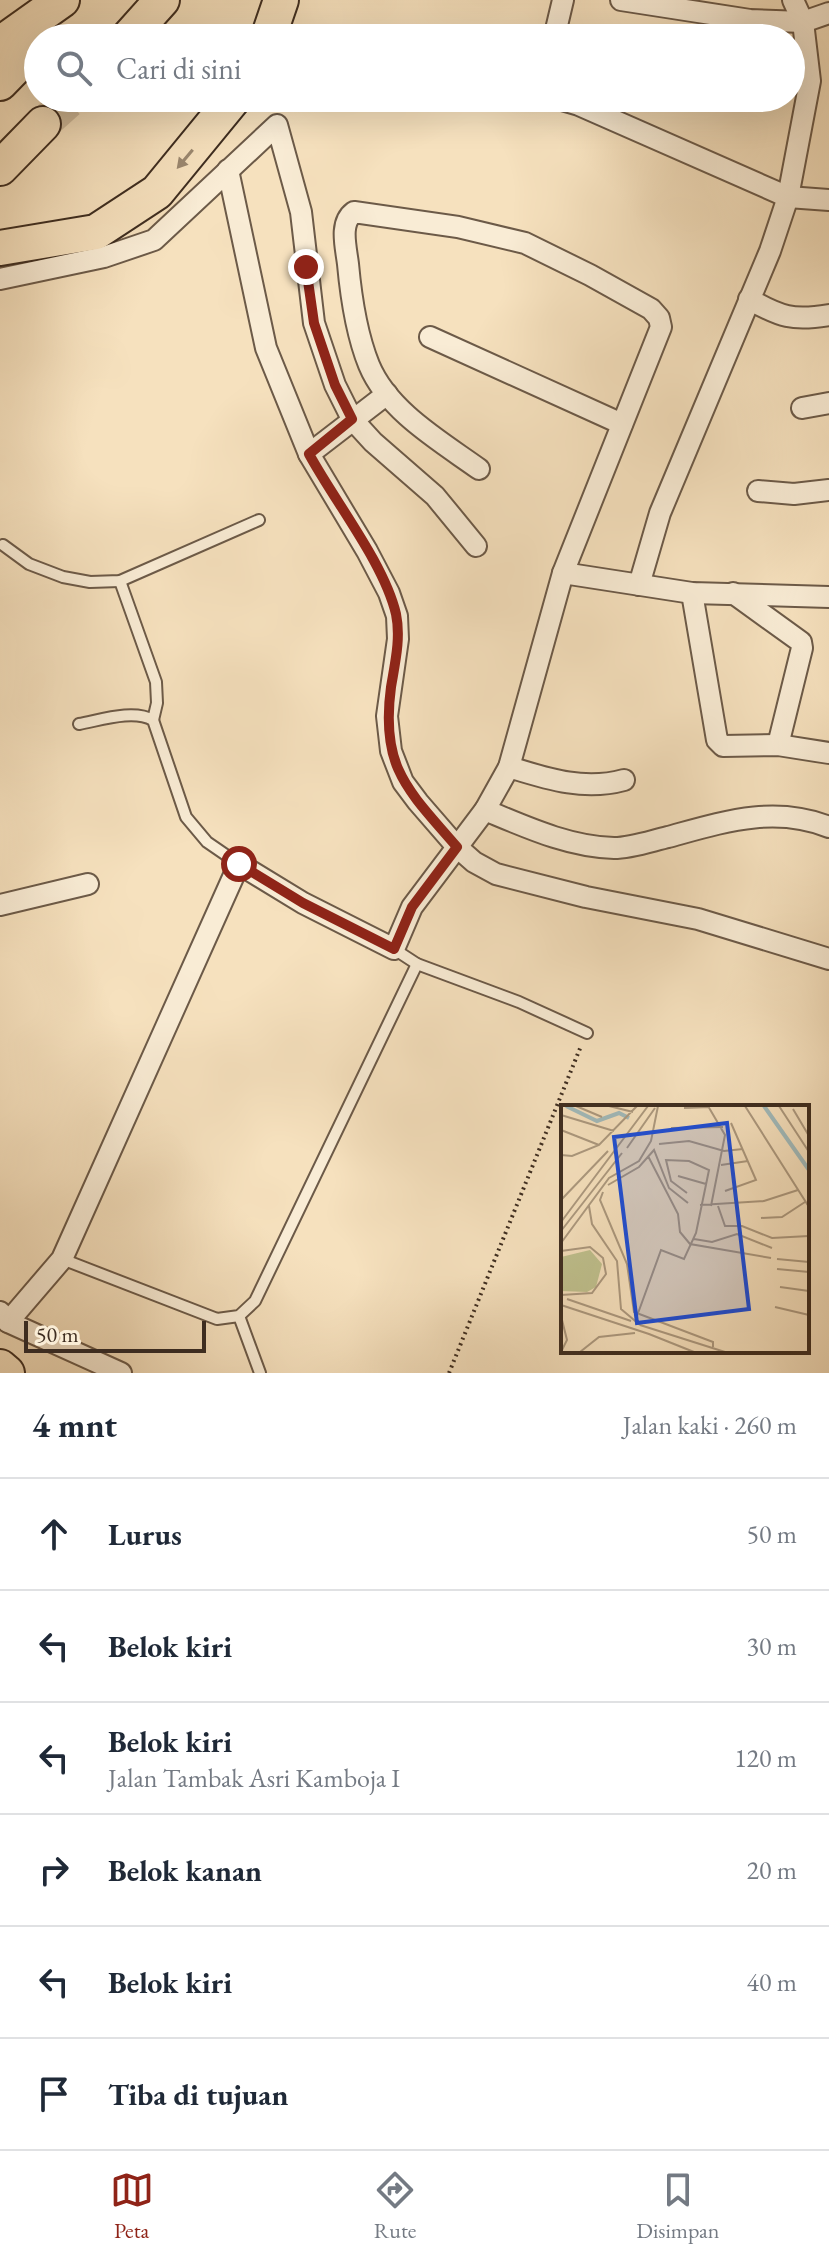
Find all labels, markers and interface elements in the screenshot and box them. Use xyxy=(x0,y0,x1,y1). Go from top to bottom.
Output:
search box xyxy=(24,24,805,112)
icon: search xyxy=(52,46,96,90)
text: Cari di sini xyxy=(116,49,241,88)
one-way arrow xyxy=(177,149,194,169)
route end xyxy=(288,249,324,285)
route start xyxy=(221,846,257,882)
inset map xyxy=(561,1105,809,1353)
scale bar xyxy=(24,1317,206,1353)
text: 50 m xyxy=(36,1320,79,1349)
text: 4 mnt xyxy=(32,1403,117,1447)
text: Jalan kaki · 260 m xyxy=(623,1408,797,1442)
icon: ahead xyxy=(32,1512,76,1556)
text: Lurus xyxy=(108,1515,182,1554)
text: 50 m xyxy=(747,1517,797,1551)
icon: left xyxy=(32,1624,76,1668)
text: Belok kiri xyxy=(108,1627,232,1666)
text: 30 m xyxy=(747,1629,797,1663)
text: Belok kiri xyxy=(108,1722,232,1761)
icon: left xyxy=(32,1736,76,1780)
text: 120 m xyxy=(734,1741,797,1775)
text: Jalan Tambak Asri Kamboja I xyxy=(108,1761,400,1795)
icon: right xyxy=(32,1848,76,1892)
text: Belok kanan xyxy=(108,1851,262,1890)
text: 20 m xyxy=(747,1853,797,1887)
icon: left xyxy=(32,1960,76,2004)
text: Belok kiri xyxy=(108,1963,232,2002)
text: 40 m xyxy=(747,1965,797,1999)
icon: arrive xyxy=(32,2072,76,2116)
text: Tiba di tujuan xyxy=(108,2075,288,2114)
tab: Peta xyxy=(110,2168,154,2245)
tab: Rute xyxy=(373,2168,417,2245)
tab: Disimpan xyxy=(636,2168,719,2245)

